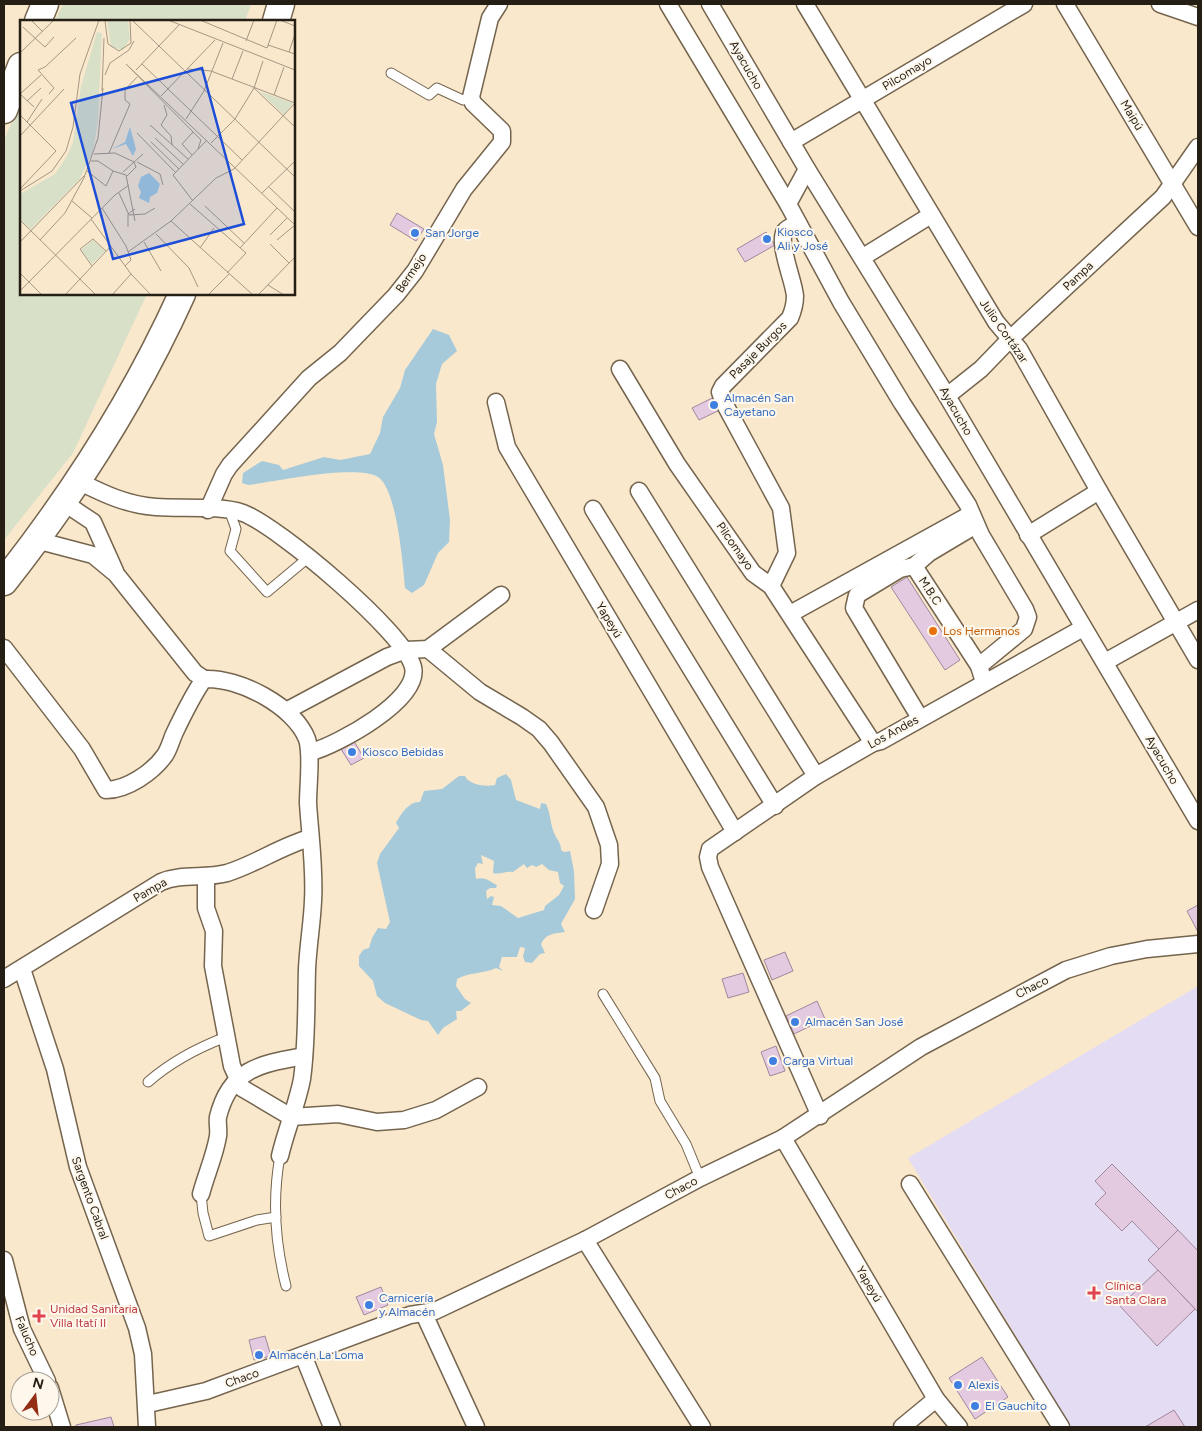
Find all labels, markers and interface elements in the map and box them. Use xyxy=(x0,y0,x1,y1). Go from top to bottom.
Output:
inset map xyxy=(20,20,295,295)
street label: Ayacucho xyxy=(727,38,765,92)
street label: Pilcomayo xyxy=(880,53,934,93)
street label: Maipú xyxy=(1118,97,1146,133)
place label: Kiosco Ali y José xyxy=(777,225,829,253)
place label: San Jorge xyxy=(425,226,479,240)
marker: San Jorge xyxy=(409,227,421,239)
marker: Kiosco Ali y José xyxy=(761,233,773,245)
street label: Bermejo xyxy=(393,250,429,296)
street label: Pampa xyxy=(1060,258,1096,294)
street label: Julio Cortázar xyxy=(977,296,1031,366)
street label: Pasaje Burgos xyxy=(727,318,790,381)
street label: Ayacucho xyxy=(937,384,975,438)
place label: Almacén San Cayetano xyxy=(724,391,794,419)
marker: Almacén San Cayetano xyxy=(708,399,720,411)
street label: Pilcomayo xyxy=(713,519,757,573)
street label: M.B.C xyxy=(916,574,945,608)
street label: Yapeyú xyxy=(593,600,625,640)
place label: Los Hermanos xyxy=(943,624,1020,638)
marker: Los Hermanos xyxy=(927,625,939,637)
street label: Los Andes xyxy=(865,712,921,752)
street label: Ayacucho xyxy=(1143,733,1181,787)
place label: Kiosco Bebidas xyxy=(362,745,444,759)
marker: Kiosco Bebidas xyxy=(346,746,358,758)
street label: Pampa xyxy=(131,875,169,905)
street label: Chaco xyxy=(1013,973,1051,1001)
place label: Almacén San José xyxy=(805,1015,904,1029)
marker: Almacén San José xyxy=(789,1016,801,1028)
place label: Carga Virtual xyxy=(783,1054,853,1068)
marker: Carga Virtual xyxy=(767,1055,779,1067)
street label: Sargento Cabral xyxy=(69,1155,111,1241)
street label: Chaco xyxy=(662,1174,700,1202)
street label: Yapeyú xyxy=(853,1264,885,1304)
place label: Clínica Santa Clara xyxy=(1105,1279,1166,1307)
marker: Clínica Santa Clara xyxy=(1087,1286,1101,1300)
place label: Carnicería y Almacén xyxy=(379,1291,435,1319)
marker: Carnicería y Almacén xyxy=(363,1299,375,1311)
place label: Unidad Sanitaria Villa Itatí II xyxy=(50,1302,138,1330)
marker: Unidad Sanitaria Villa Itatí II xyxy=(32,1309,46,1323)
street label: Falucho xyxy=(12,1314,42,1358)
place label: Almacén La Loma xyxy=(269,1348,364,1362)
marker: Almacén La Loma xyxy=(253,1349,265,1361)
street label: Chaco xyxy=(223,1365,261,1391)
north arrow xyxy=(10,1371,60,1421)
text: N xyxy=(31,1374,46,1394)
place label: Alexis xyxy=(968,1378,1000,1392)
marker: Alexis xyxy=(952,1379,964,1391)
place label: El Gauchito xyxy=(985,1399,1047,1413)
marker: El Gauchito xyxy=(969,1400,981,1412)

